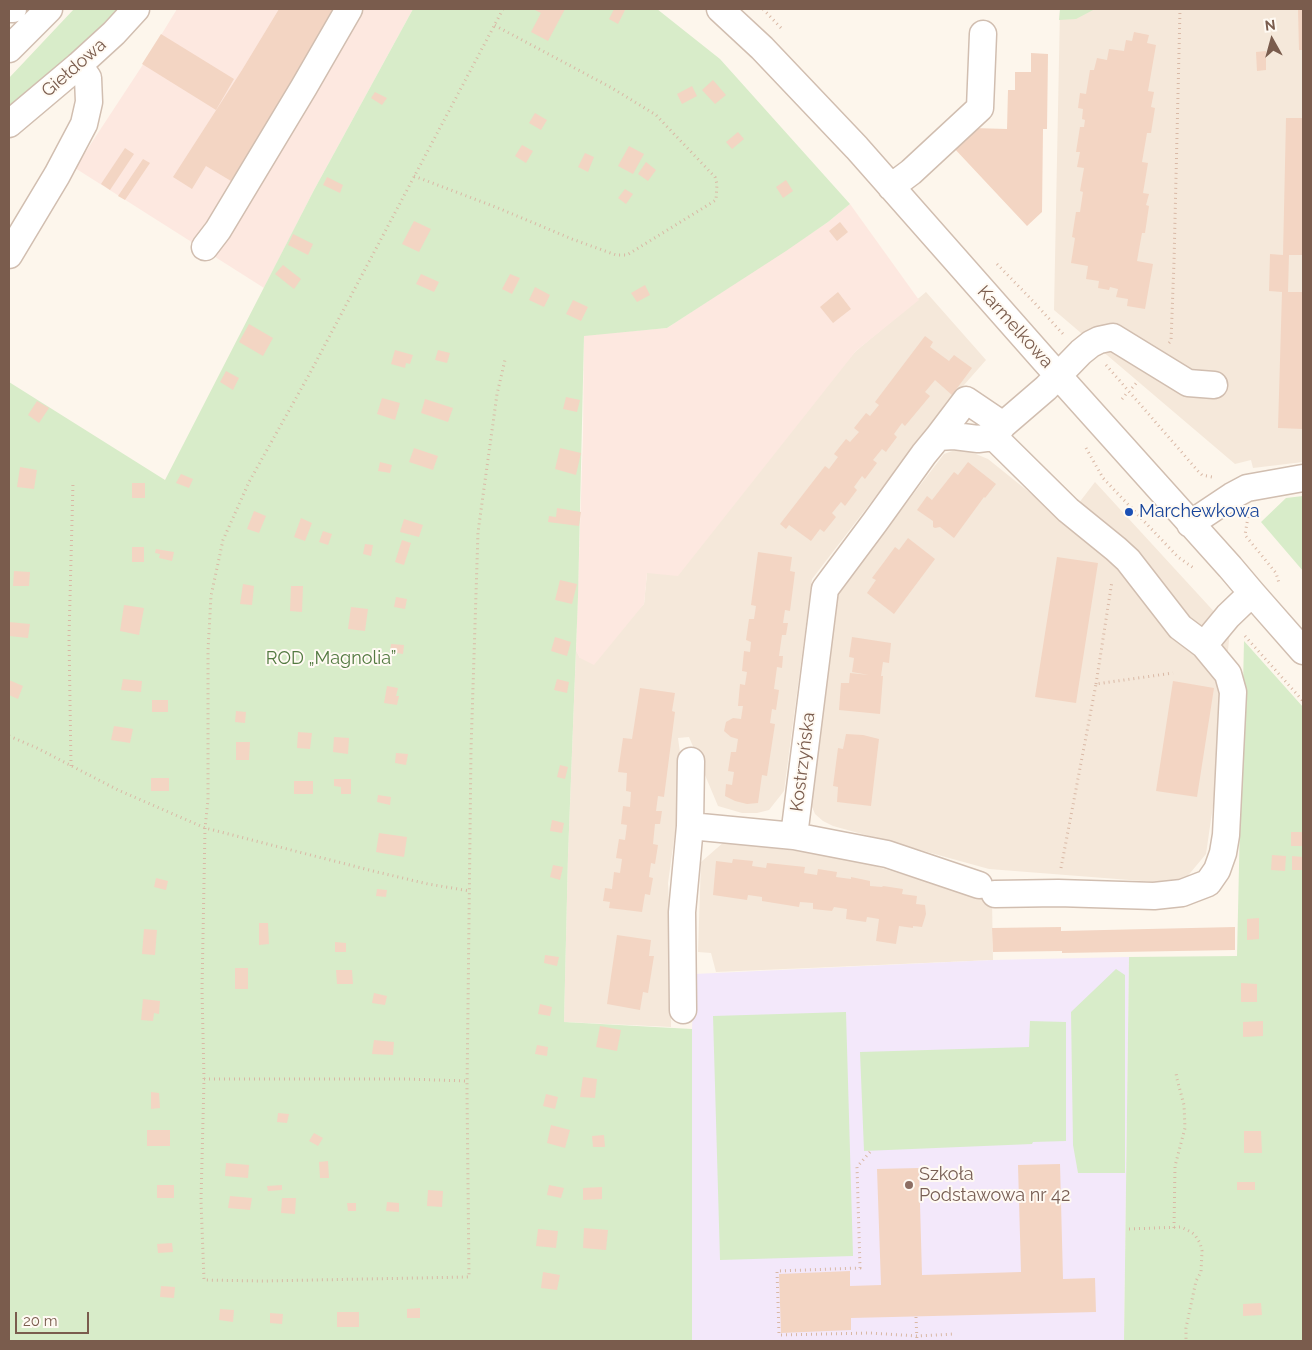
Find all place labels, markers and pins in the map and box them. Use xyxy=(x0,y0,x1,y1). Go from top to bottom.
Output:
place label: Marchewkowa xyxy=(1139,501,1260,523)
marker: Marchewkowa xyxy=(1123,506,1135,518)
place label: Szkoła Podstawowa nr 42 xyxy=(919,1164,1070,1206)
marker: Szkoła Podstawowa nr 42 xyxy=(903,1179,915,1191)

